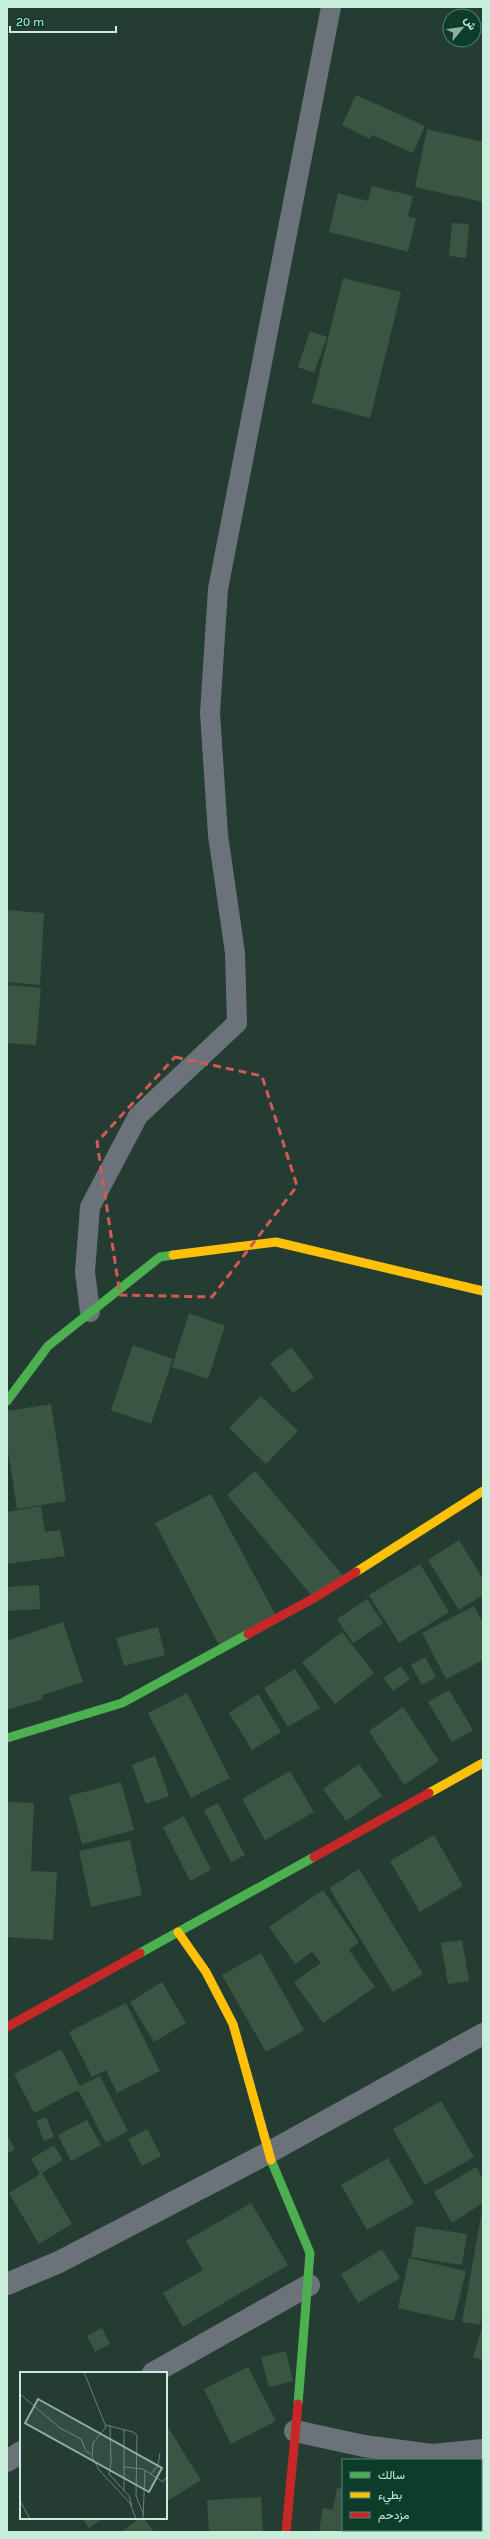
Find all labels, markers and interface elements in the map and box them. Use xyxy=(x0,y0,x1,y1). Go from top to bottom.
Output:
scale bar xyxy=(10,8,116,34)
north arrow xyxy=(442,8,482,48)
text: ش xyxy=(461,14,479,32)
text: 20 m xyxy=(16,15,44,29)
inset map xyxy=(20,2372,167,2519)
legend xyxy=(342,2459,482,2531)
text: سالك xyxy=(378,2468,405,2482)
text: بطيء xyxy=(378,2488,402,2505)
text: مزدحم xyxy=(378,2508,409,2523)

